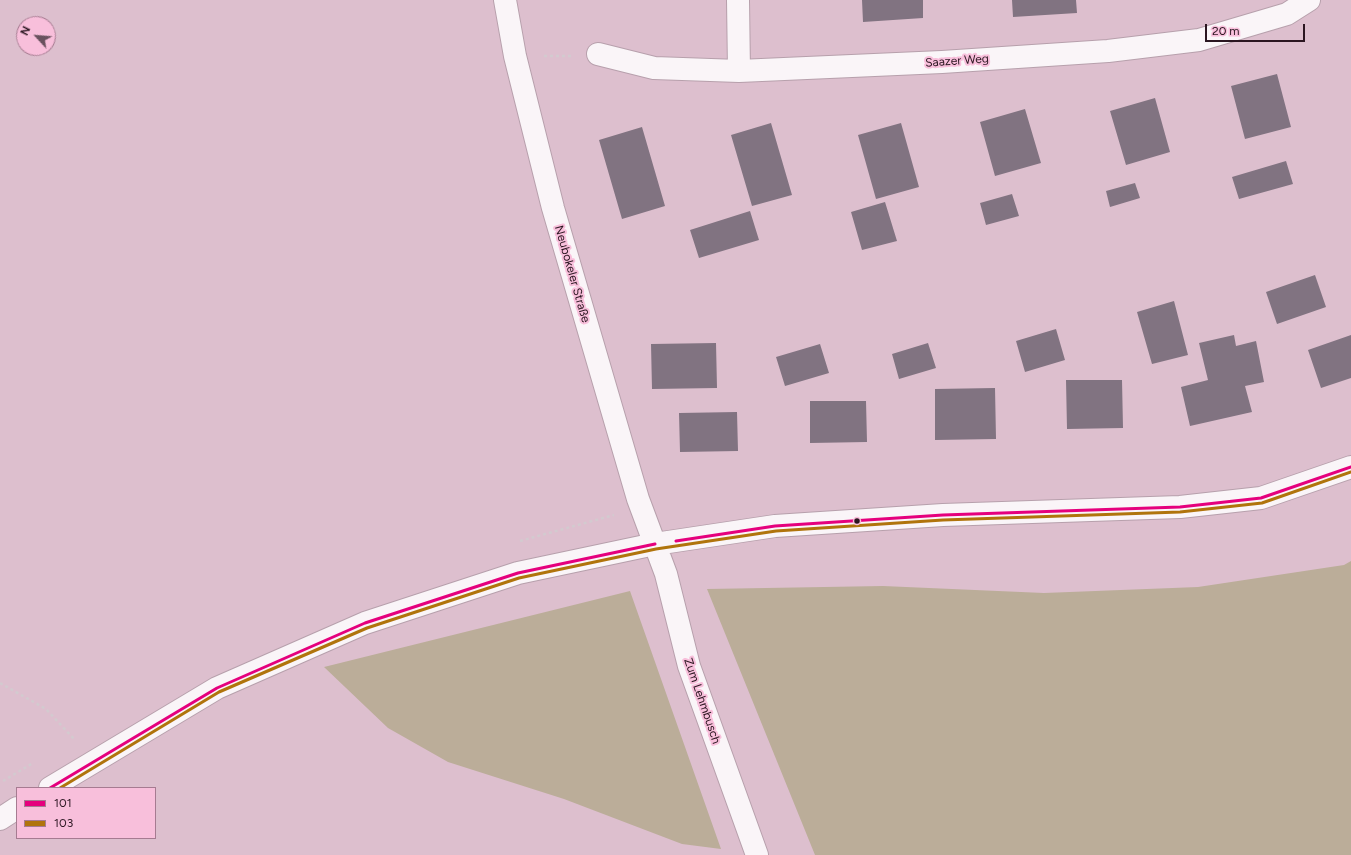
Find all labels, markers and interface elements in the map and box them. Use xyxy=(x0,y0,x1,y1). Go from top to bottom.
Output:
north arrow xyxy=(16,16,56,56)
scale bar xyxy=(1207,16,1307,42)
text: N xyxy=(18,24,33,38)
text: 20 m xyxy=(1212,24,1240,38)
street label: Saazer Weg xyxy=(925,52,989,70)
street label: Neubokeler Straße xyxy=(551,224,593,324)
unlabelled marker xyxy=(852,516,862,526)
street label: Zum Lehmbusch xyxy=(681,656,723,746)
legend xyxy=(16,787,156,839)
text: 101 xyxy=(54,796,72,810)
text: 103 xyxy=(54,816,73,830)

